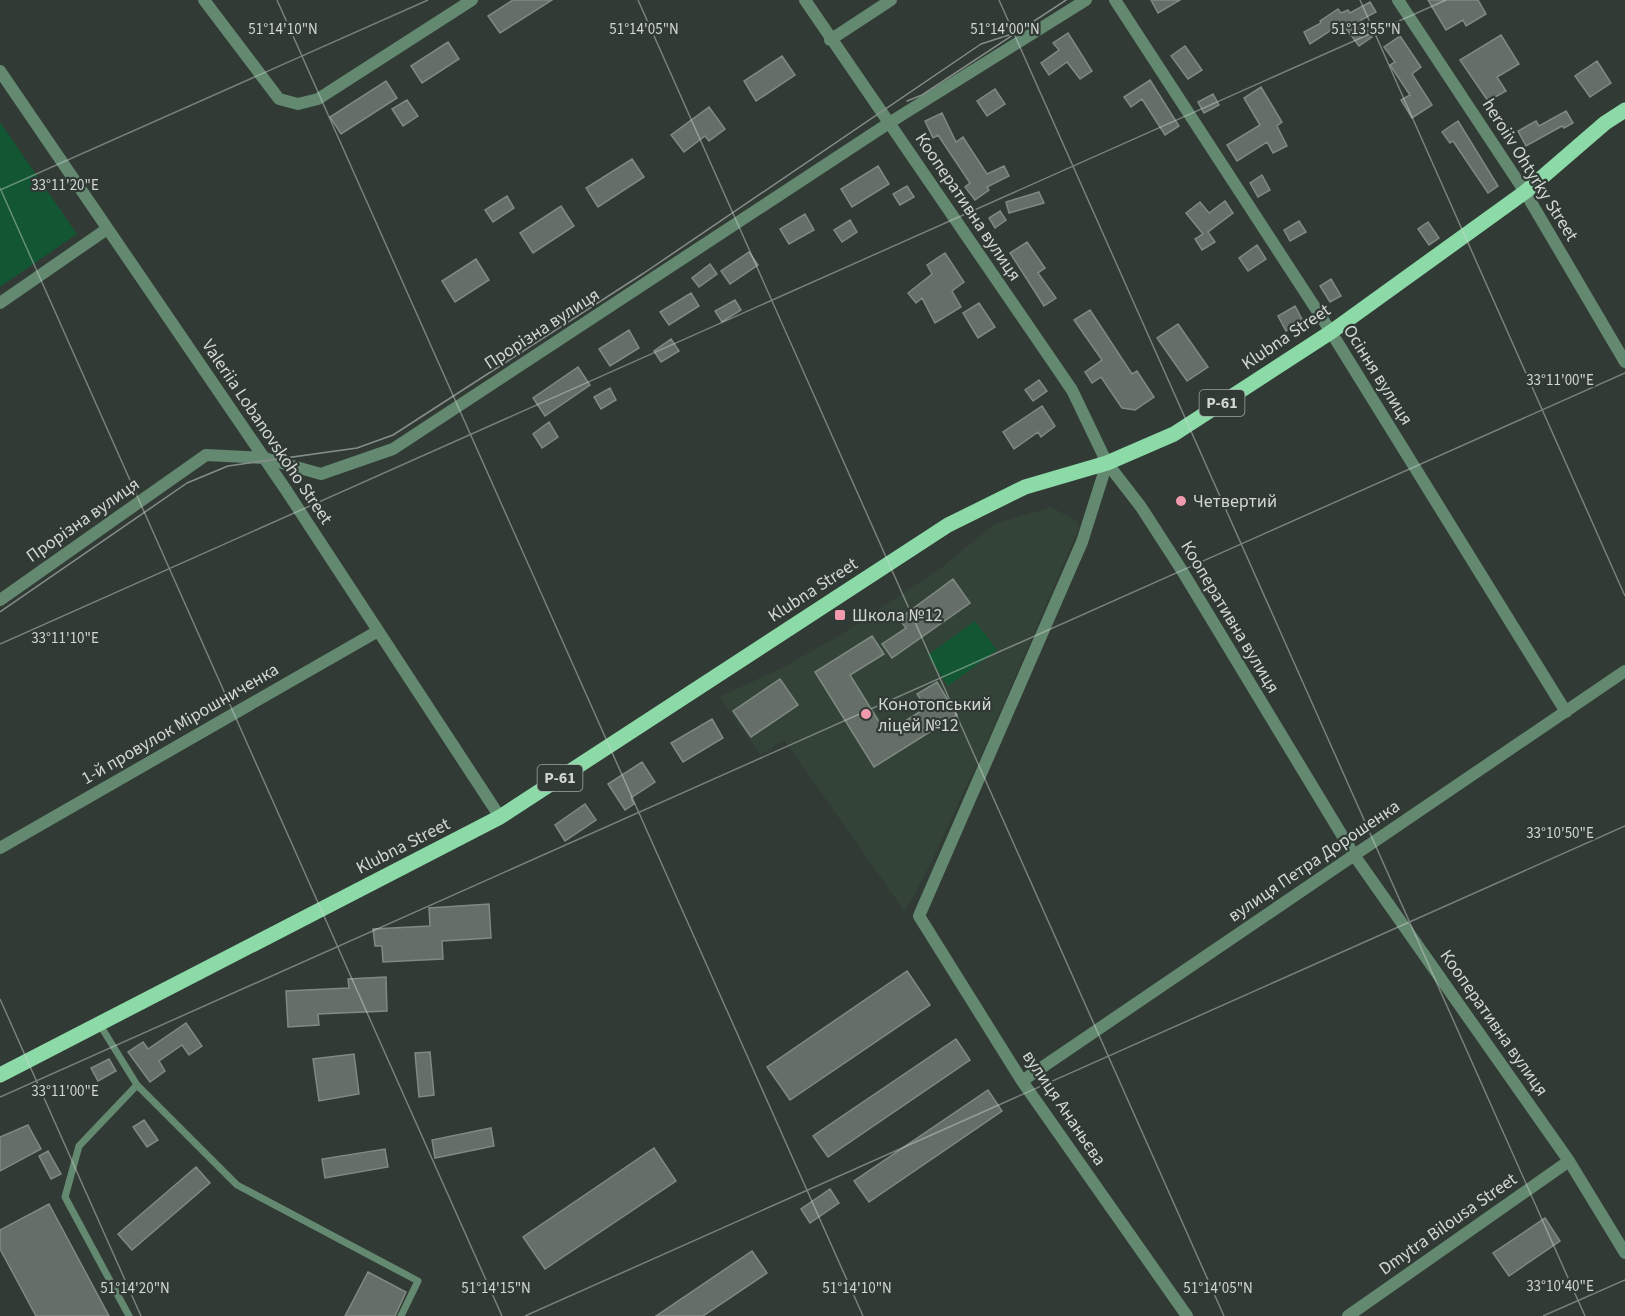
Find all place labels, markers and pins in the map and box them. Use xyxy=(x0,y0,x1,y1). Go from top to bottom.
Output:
place label: Четвертий xyxy=(1193,489,1277,514)
marker: Четвертий xyxy=(1174,494,1188,508)
place label: Школа №12 xyxy=(852,603,942,628)
marker: Школа №12 xyxy=(833,608,847,622)
place label: Конотопський ліцей №12 xyxy=(878,692,992,738)
marker: Конотопський ліцей №12 xyxy=(859,707,873,721)

